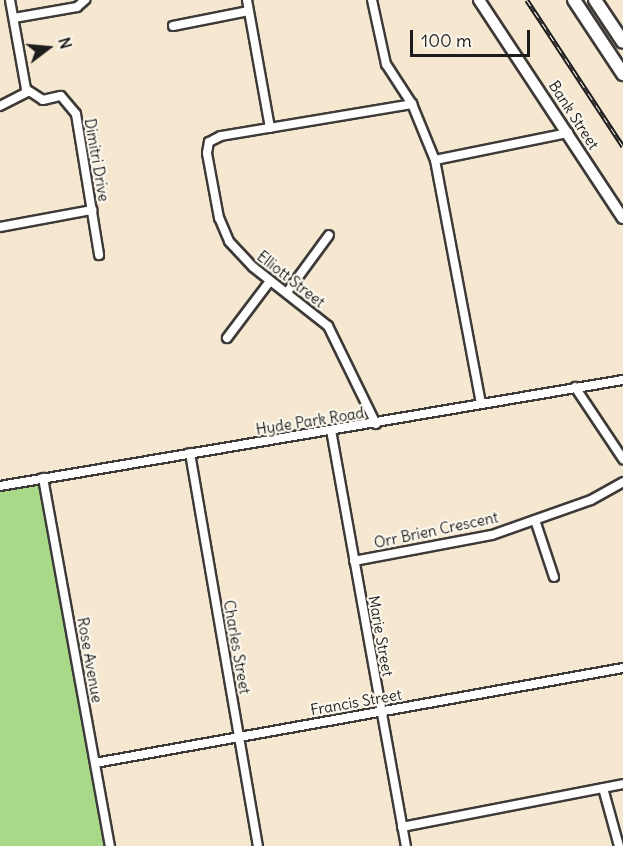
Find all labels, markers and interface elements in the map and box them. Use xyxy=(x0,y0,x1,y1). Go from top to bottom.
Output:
north arrow xyxy=(18,18,78,78)
scale bar xyxy=(413,18,533,56)
text: 100 m xyxy=(421,29,472,52)
text: N xyxy=(54,35,76,51)
street label: Bank Street xyxy=(545,77,603,153)
street label: Dimitri Drive xyxy=(81,117,113,203)
street label: Elliott Street xyxy=(254,247,328,311)
street label: Hyde Park Road xyxy=(255,404,365,438)
street label: Orr Brien Crescent xyxy=(372,508,500,552)
street label: Marie Street xyxy=(365,594,397,678)
street label: Charles Street xyxy=(220,599,254,695)
street label: Rose Avenue xyxy=(74,616,106,704)
street label: Francis Street xyxy=(309,685,403,719)

